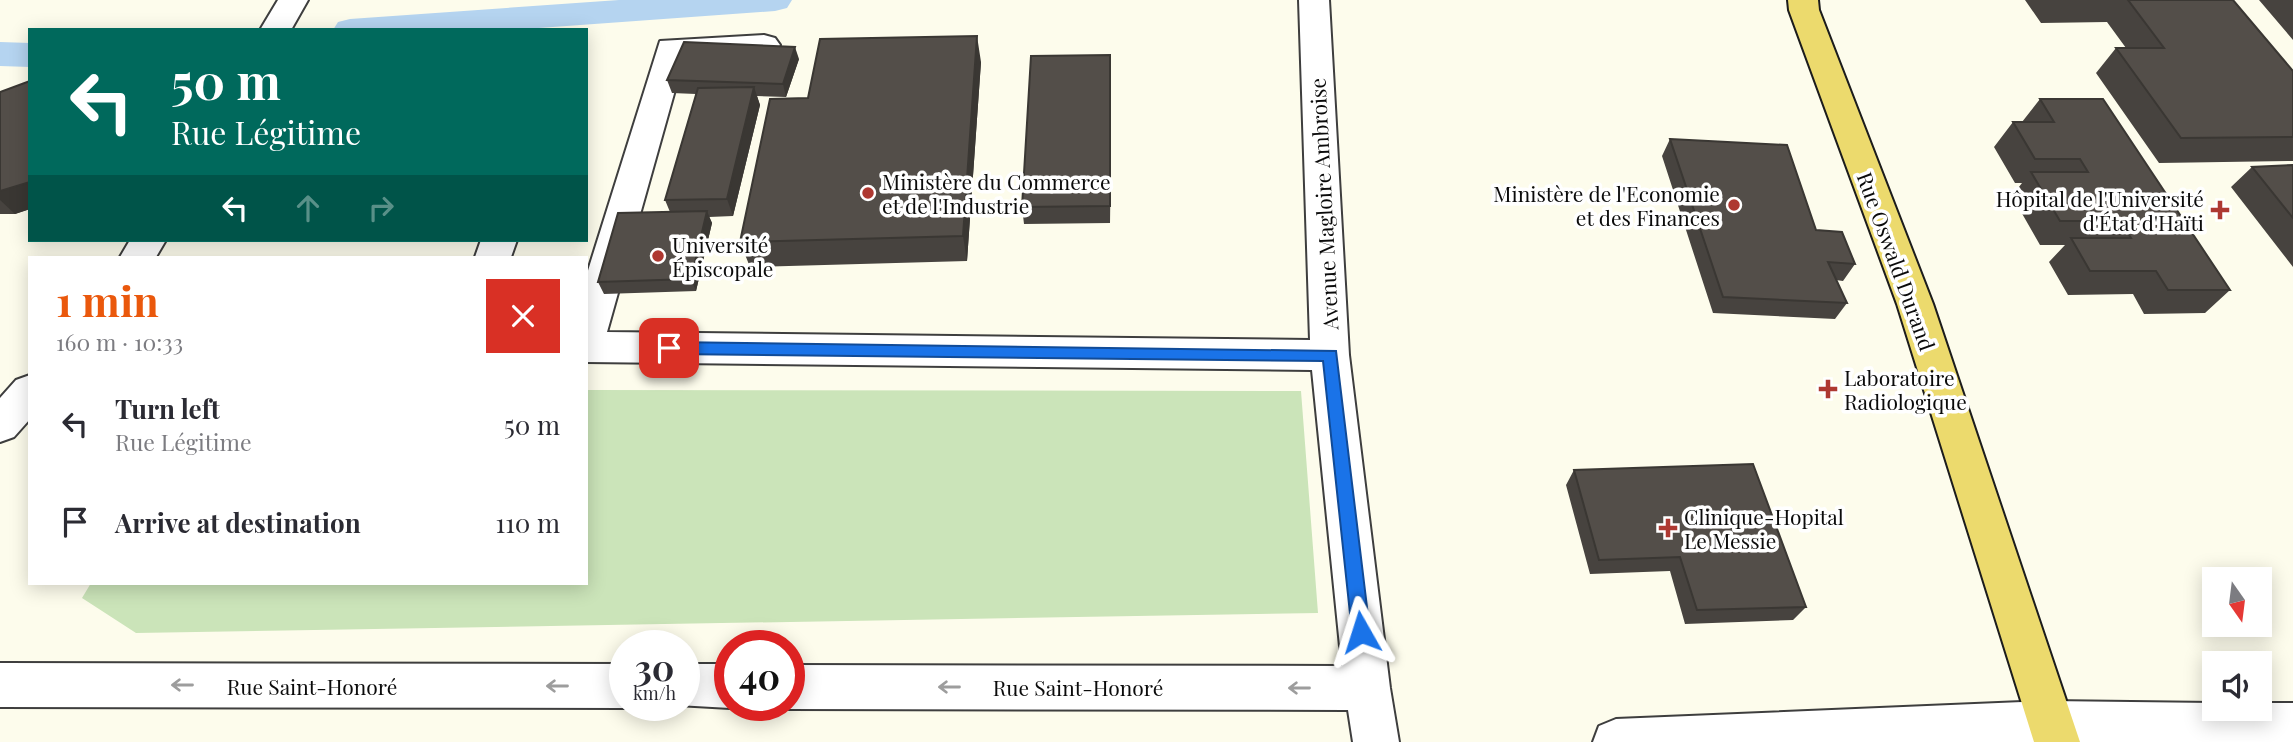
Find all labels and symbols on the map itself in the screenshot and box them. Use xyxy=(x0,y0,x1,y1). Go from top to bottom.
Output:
street label: Avenue Magloire Ambroise xyxy=(1302,77,1344,332)
place label: Ministère du Commerce et de l'Industrie xyxy=(882,167,1111,219)
street label: Rue Oswald Durand xyxy=(1852,168,1942,354)
place label: Ministère de l'Economie et des Finances xyxy=(1493,179,1720,231)
place label: Hôpital de l'Université d'État d'Haïti xyxy=(1996,184,2204,236)
marker: Ministère du Commerce et de l'Industrie xyxy=(860,185,876,201)
marker: Ministère de l'Economie et des Finances xyxy=(1726,197,1742,213)
marker: Hôpital de l'Université d'État d'Haïti xyxy=(2210,200,2230,220)
place label: Université Épiscopale xyxy=(672,230,773,282)
marker: Université Épiscopale xyxy=(650,248,666,264)
pin xyxy=(639,318,699,378)
place label: Laboratoire Radiologique xyxy=(1844,363,1967,415)
marker: Laboratoire Radiologique xyxy=(1818,379,1838,399)
place label: Clinique-Hopital Le Messie xyxy=(1684,502,1844,554)
marker: Clinique-Hopital Le Messie xyxy=(1658,518,1678,538)
north arrow xyxy=(2202,567,2272,637)
position arrow xyxy=(1324,595,1398,669)
speed limit sign: 40 xyxy=(714,630,805,721)
street label: Rue Saint-Honoré xyxy=(227,672,397,700)
street label: Rue Saint-Honoré xyxy=(993,673,1163,701)
one-way arrow xyxy=(171,678,194,692)
one-way arrow xyxy=(545,679,568,693)
one-way arrow xyxy=(937,680,960,694)
one-way arrow xyxy=(1287,681,1310,695)

